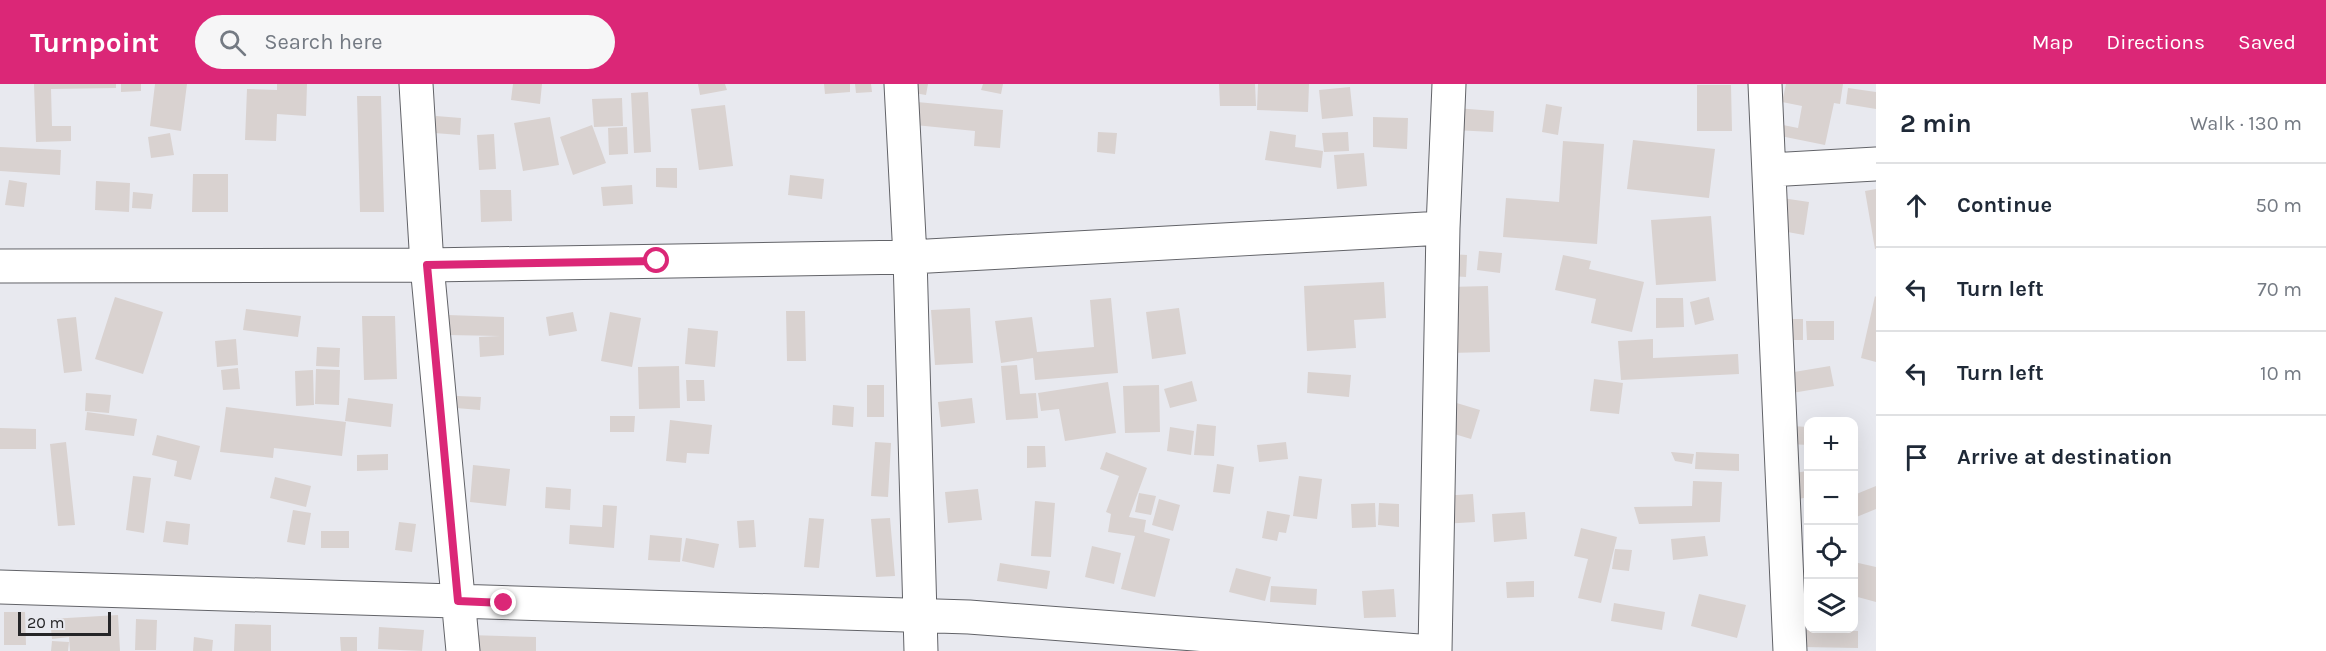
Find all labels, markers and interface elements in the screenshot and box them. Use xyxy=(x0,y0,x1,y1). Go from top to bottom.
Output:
search box xyxy=(195,15,615,69)
text: Turnpoint xyxy=(30,26,159,59)
icon: search xyxy=(216,26,249,59)
text: Search here xyxy=(264,29,383,55)
text: Map xyxy=(2032,30,2073,54)
text: Directions xyxy=(2106,30,2205,54)
text: Saved xyxy=(2238,30,2296,54)
text: 2 min xyxy=(1900,108,1972,139)
text: Walk · 130 m xyxy=(2190,112,2302,135)
icon: ahead xyxy=(1900,189,1933,222)
text: Continue xyxy=(1957,192,2052,218)
text: 50 m xyxy=(2255,194,2302,217)
route start xyxy=(643,247,669,273)
icon: left xyxy=(1900,273,1933,306)
text: Turn left xyxy=(1957,276,2044,302)
text: 70 m xyxy=(2257,278,2302,301)
icon: left xyxy=(1900,357,1933,390)
text: Turn left xyxy=(1957,360,2044,386)
text: 10 m xyxy=(2260,362,2302,385)
map controls xyxy=(1804,417,1858,633)
button: + xyxy=(1804,417,1858,471)
icon: arrive xyxy=(1900,441,1933,474)
text: Arrive at destination xyxy=(1957,444,2172,470)
button: − xyxy=(1804,471,1858,525)
button: locate xyxy=(1804,525,1858,579)
button: layers xyxy=(1804,579,1858,633)
route end xyxy=(490,589,516,615)
scale bar xyxy=(18,609,111,636)
text: 20 m xyxy=(27,613,65,632)

